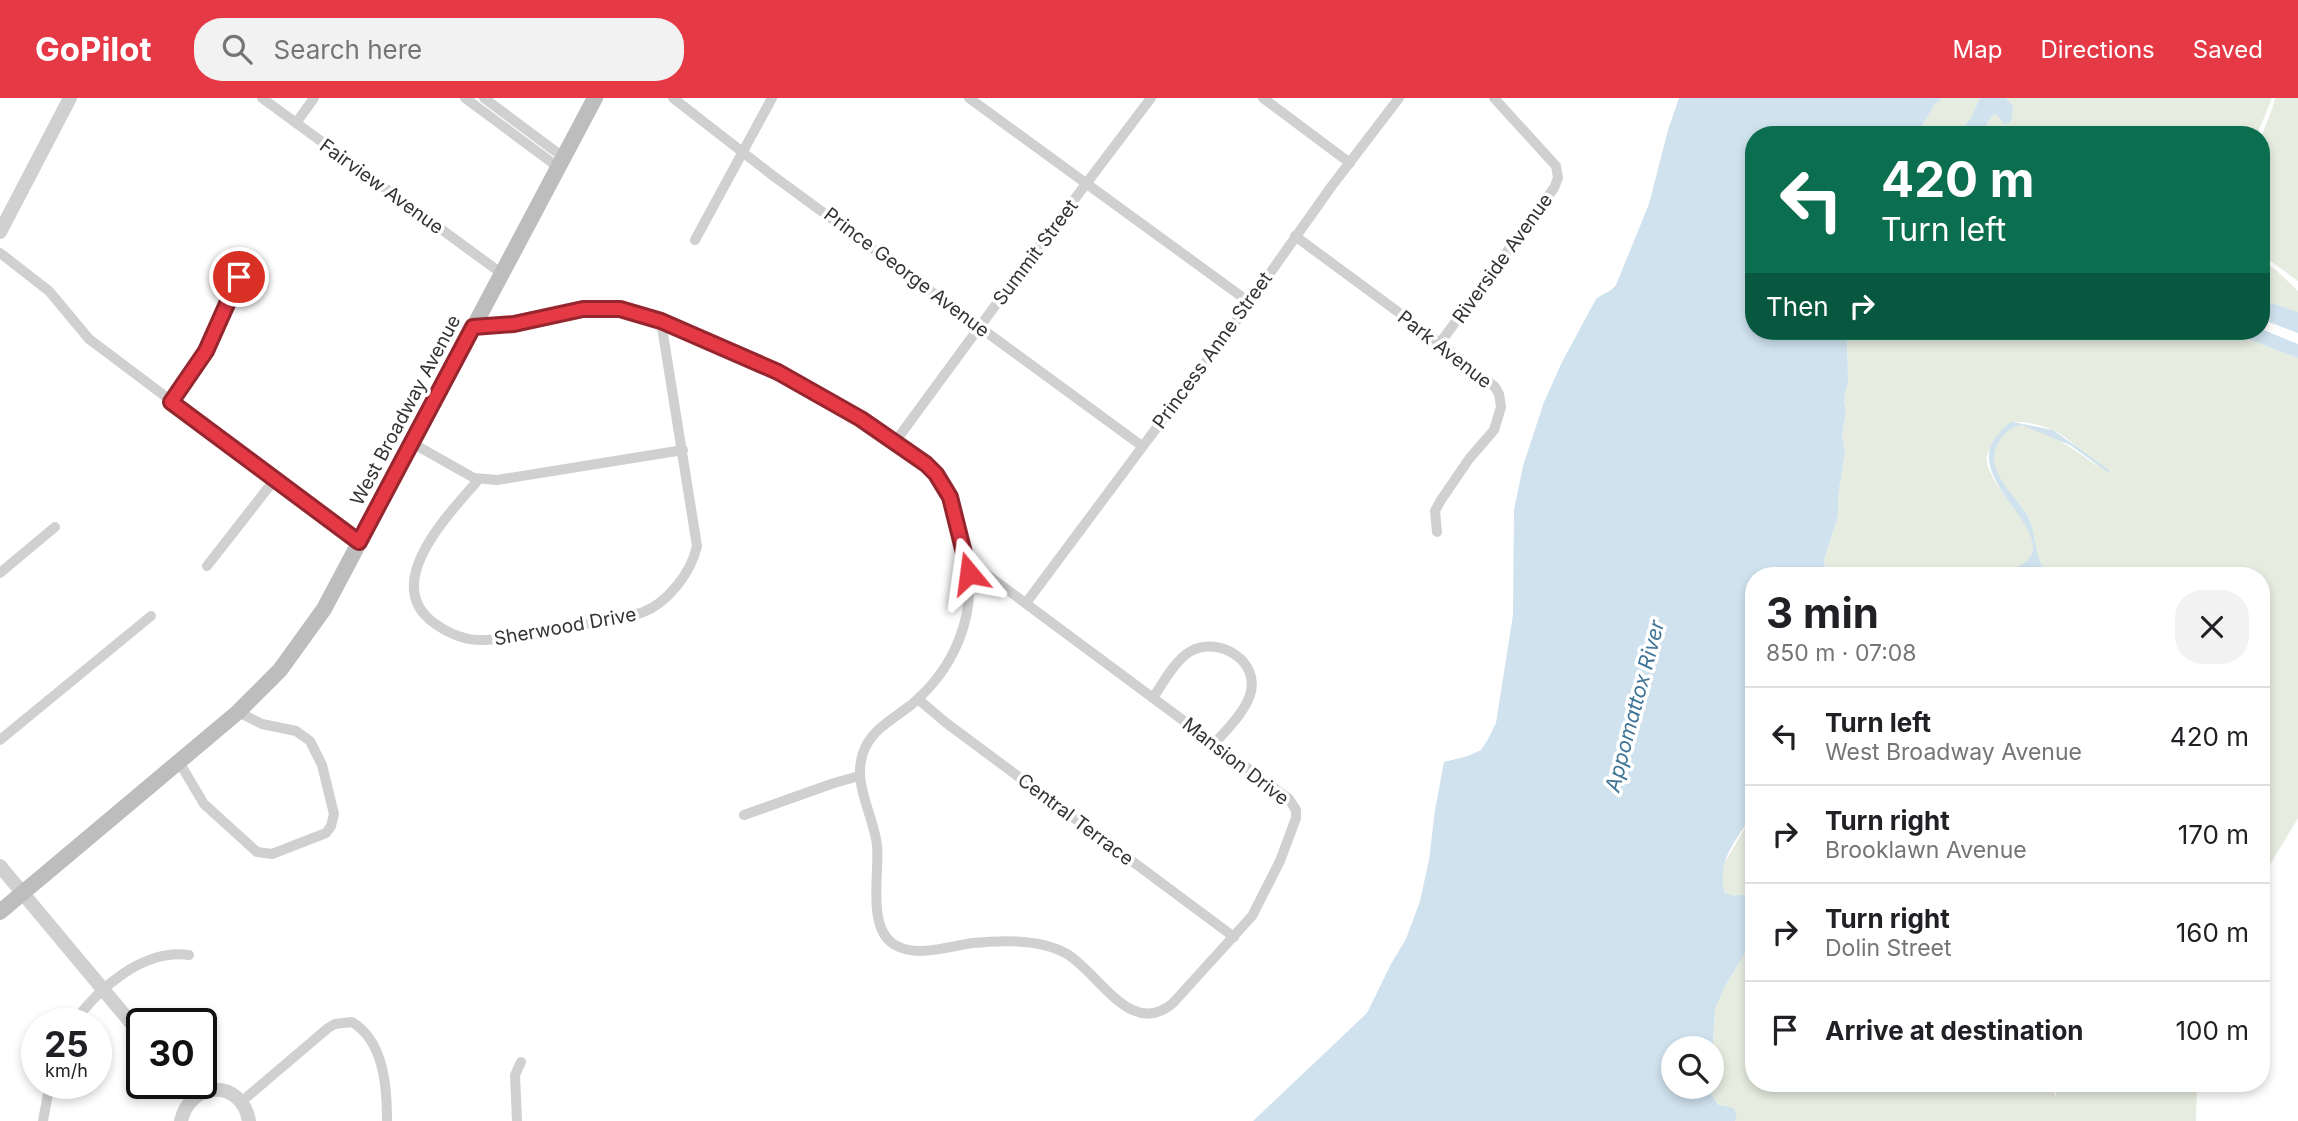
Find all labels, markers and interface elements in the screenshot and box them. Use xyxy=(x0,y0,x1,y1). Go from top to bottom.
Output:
search box xyxy=(194,18,684,81)
text: GoPilot xyxy=(35,29,152,69)
icon: search xyxy=(218,30,256,68)
text: Search here xyxy=(274,34,422,65)
text: Map xyxy=(1953,35,2002,64)
text: Directions xyxy=(2040,35,2155,64)
text: Saved xyxy=(2193,35,2263,64)
street label: Fairview Avenue xyxy=(315,134,448,239)
text: 420 m xyxy=(1881,150,2034,209)
icon: left xyxy=(1766,154,1857,245)
street label: Riverside Avenue xyxy=(1448,189,1557,328)
street label: Summit Street xyxy=(988,195,1083,310)
street label: Prince George Avenue xyxy=(820,203,994,342)
text: Turn left xyxy=(1881,210,2006,249)
pin xyxy=(209,247,269,307)
icon: arrive xyxy=(220,258,258,296)
street label: Princess Anne Street xyxy=(1148,267,1277,433)
icon: right xyxy=(1843,287,1881,325)
text: Then xyxy=(1766,291,1829,322)
street label: Park Avenue xyxy=(1393,306,1496,393)
street label: West Broadway Avenue xyxy=(345,311,465,509)
position arrow xyxy=(932,536,1006,610)
text: 3 min xyxy=(1766,587,1879,638)
button: close xyxy=(2175,590,2249,664)
street label: Sherwood Drive xyxy=(492,603,638,650)
water label: Appomattox River xyxy=(1599,616,1670,795)
text: 850 m · 07:08 xyxy=(1766,639,1917,667)
text: Turn left xyxy=(1825,707,1931,738)
street label: Mansion Drive xyxy=(1178,713,1294,810)
icon: left xyxy=(1766,717,1804,755)
text: 420 m xyxy=(2170,721,2249,752)
text: West Broadway Avenue xyxy=(1825,738,2082,766)
street label: Central Terrace xyxy=(1013,768,1138,870)
text: Turn right xyxy=(1825,805,1950,836)
icon: right xyxy=(1766,815,1804,853)
text: 170 m xyxy=(2178,819,2249,850)
text: Brooklawn Avenue xyxy=(1825,836,2027,864)
text: Turn right xyxy=(1825,903,1950,934)
icon: right xyxy=(1766,913,1804,951)
text: 160 m xyxy=(2176,917,2249,948)
text: Dolin Street xyxy=(1825,934,1952,962)
speed limit sign: 30 xyxy=(126,1008,217,1099)
icon: arrive xyxy=(1766,1011,1804,1049)
text: Arrive at destination xyxy=(1825,1015,2084,1046)
text: 100 m xyxy=(2176,1015,2249,1046)
text: 25 xyxy=(44,1023,89,1065)
map controls xyxy=(1661,1036,1724,1099)
button: search xyxy=(1661,1036,1724,1099)
text: km/h xyxy=(45,1060,88,1081)

